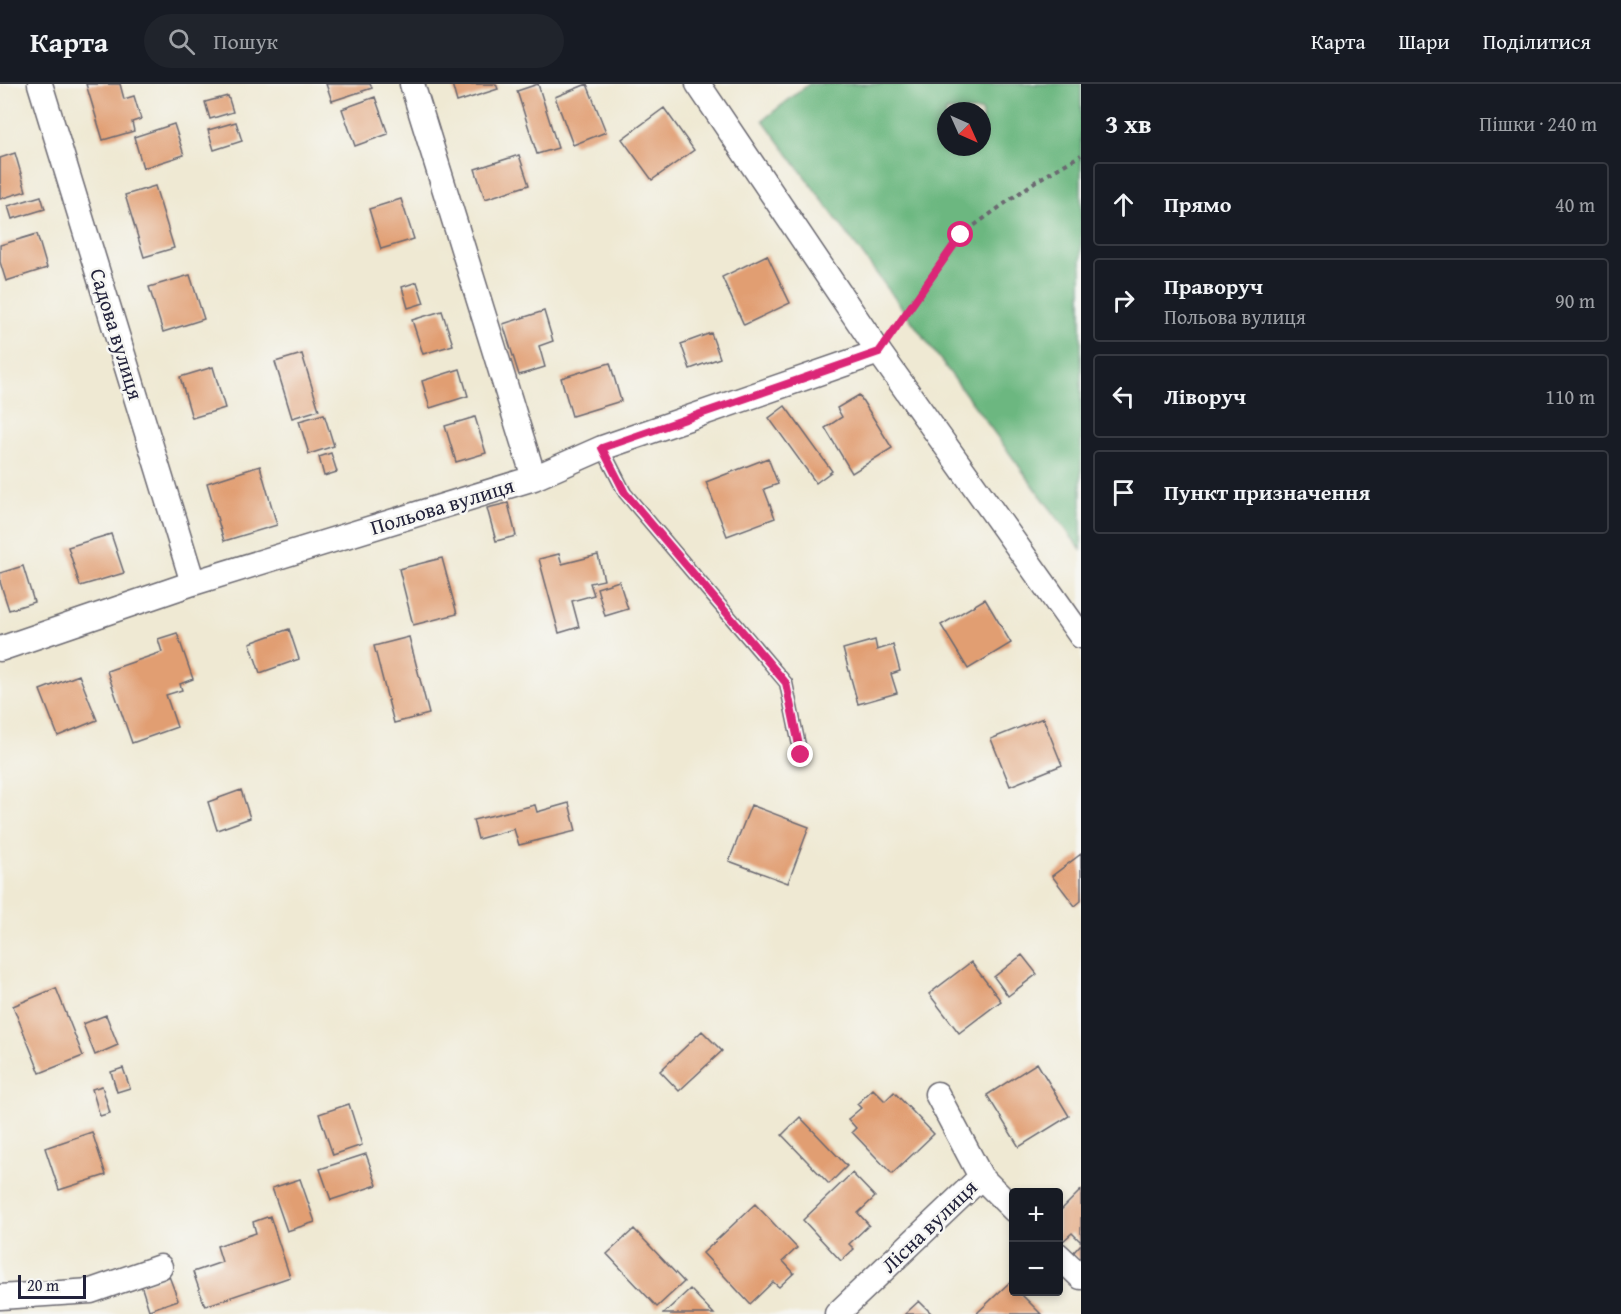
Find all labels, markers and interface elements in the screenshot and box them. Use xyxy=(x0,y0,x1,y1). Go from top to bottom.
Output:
search box xyxy=(144,14,564,68)
text: Карта xyxy=(30,21,108,62)
icon: search xyxy=(165,25,198,58)
text: Пошук xyxy=(213,25,278,57)
text: Карта xyxy=(1311,26,1365,57)
text: Шари xyxy=(1398,26,1450,57)
text: Поділитися xyxy=(1483,26,1591,57)
north arrow xyxy=(937,102,991,156)
text: 3 хв xyxy=(1105,104,1152,143)
text: Пішки · 240 m xyxy=(1479,109,1597,138)
icon: ahead xyxy=(1107,188,1140,221)
text: Прямо xyxy=(1164,188,1231,220)
text: 40 m xyxy=(1555,190,1595,219)
route start xyxy=(947,221,973,247)
street label: Садова вулиця xyxy=(82,264,152,404)
text: Праворуч xyxy=(1164,270,1263,302)
icon: right xyxy=(1107,284,1140,317)
text: 90 m xyxy=(1555,286,1595,315)
text: Польова вулиця xyxy=(1164,302,1306,331)
icon: left xyxy=(1107,380,1140,413)
text: Ліворуч xyxy=(1164,380,1246,412)
text: 110 m xyxy=(1545,382,1595,411)
street label: Польова вулиця xyxy=(366,469,518,543)
icon: arrive xyxy=(1107,476,1140,509)
text: Пункт призначення xyxy=(1164,476,1370,508)
route end xyxy=(787,741,813,767)
street label: Лісна вулиця xyxy=(874,1172,984,1280)
map controls xyxy=(1009,1188,1063,1296)
button: + xyxy=(1009,1188,1063,1242)
button: − xyxy=(1009,1242,1063,1296)
scale bar xyxy=(18,1272,86,1300)
text: 20 m xyxy=(27,1273,59,1297)

